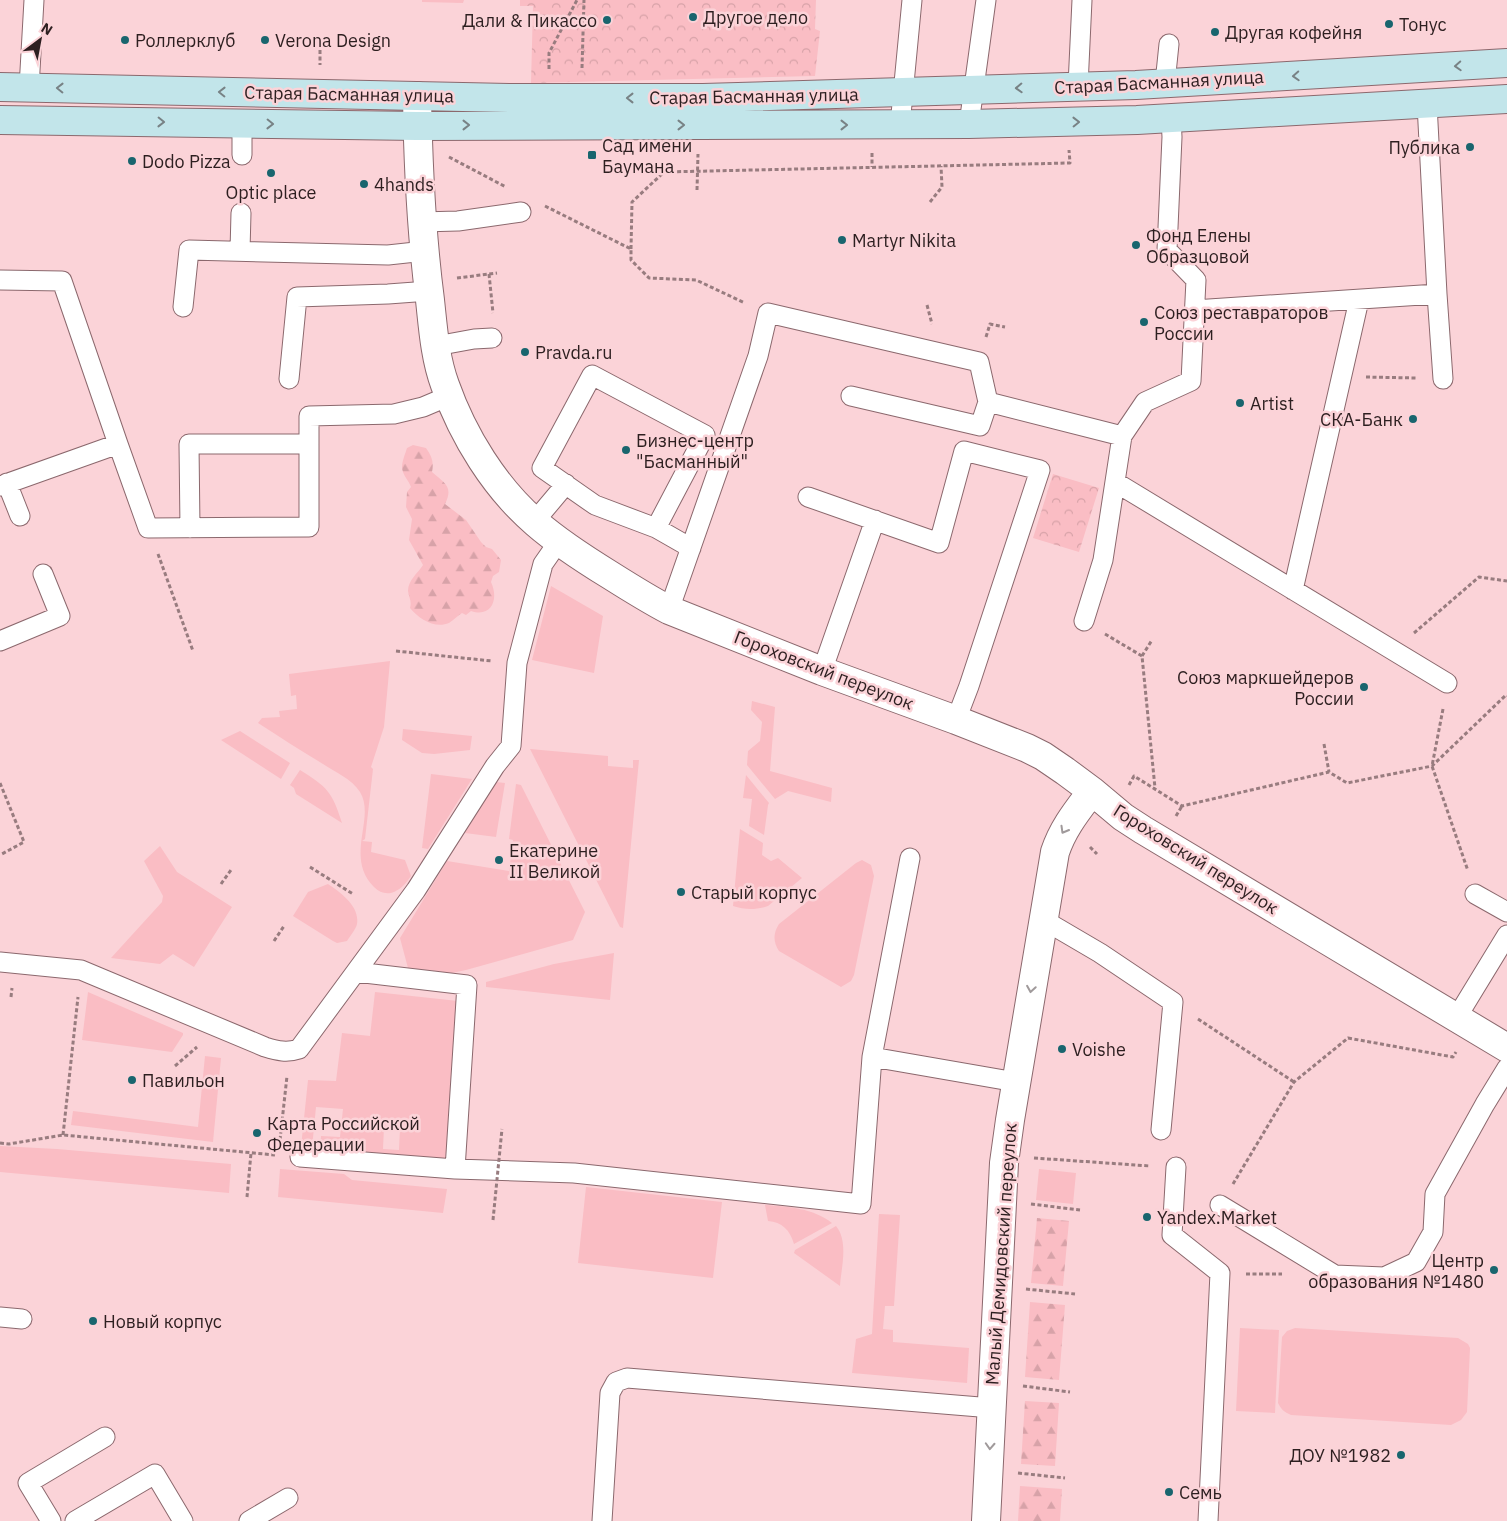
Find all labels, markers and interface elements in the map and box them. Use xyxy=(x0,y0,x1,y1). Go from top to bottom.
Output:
place label: Другое дело xyxy=(703,6,808,29)
place label: Дали & Пикассо xyxy=(462,9,597,32)
marker: Другое дело xyxy=(687,11,699,23)
place label: Тонус xyxy=(1399,13,1447,36)
marker: Дали & Пикассо xyxy=(601,14,613,26)
north arrow xyxy=(15,15,65,65)
marker: Тонус xyxy=(1383,18,1395,30)
text: N xyxy=(38,19,56,39)
place label: Другая кофейня xyxy=(1225,21,1362,44)
marker: Другая кофейня xyxy=(1209,26,1221,38)
place label: Роллерклуб xyxy=(135,29,235,52)
place label: Verona Design xyxy=(275,29,391,52)
marker: Роллерклуб xyxy=(119,34,131,46)
marker: Verona Design xyxy=(259,34,271,46)
one-way arrow xyxy=(1454,61,1462,72)
street label: Старая Басманная улица xyxy=(1054,65,1265,99)
one-way arrow xyxy=(1292,70,1300,81)
street label: Старая Басманная улица xyxy=(244,81,454,107)
one-way arrow xyxy=(55,83,63,93)
street label: Старая Басманная улица xyxy=(649,83,859,109)
one-way arrow xyxy=(1015,83,1023,93)
one-way arrow xyxy=(218,87,226,97)
one-way arrow xyxy=(625,93,633,103)
one-way arrow xyxy=(1072,116,1080,127)
one-way arrow xyxy=(158,117,165,127)
one-way arrow xyxy=(266,119,274,129)
one-way arrow xyxy=(462,120,470,130)
one-way arrow xyxy=(678,120,685,130)
one-way arrow xyxy=(840,120,848,130)
place label: Сад имени Баумана xyxy=(602,134,692,178)
place label: Публика xyxy=(1388,136,1460,159)
marker: Публика xyxy=(1464,141,1476,153)
marker: Сад имени Баумана xyxy=(586,149,598,161)
place label: Dodo Pizza xyxy=(142,150,231,173)
marker: Dodo Pizza xyxy=(126,155,138,167)
marker: Optic place xyxy=(265,167,277,179)
place label: 4hands xyxy=(374,173,434,196)
marker: 4hands xyxy=(358,178,370,190)
place label: Optic place xyxy=(226,181,317,204)
place label: Фонд Елены Образцовой xyxy=(1146,224,1251,268)
place label: Martyr Nikita xyxy=(852,229,957,252)
marker: Martyr Nikita xyxy=(836,234,848,246)
marker: Фонд Елены Образцовой xyxy=(1130,239,1142,251)
place label: Союз реставраторов России xyxy=(1154,301,1328,345)
marker: Союз реставраторов России xyxy=(1138,316,1150,328)
place label: Pravda.ru xyxy=(535,341,612,364)
marker: Pravda.ru xyxy=(519,346,531,358)
place label: Artist xyxy=(1250,392,1294,415)
marker: Artist xyxy=(1234,397,1246,409)
place label: СКА-Банк xyxy=(1320,408,1403,431)
marker: СКА-Банк xyxy=(1407,413,1419,425)
place label: Бизнес-центр "Басманный" xyxy=(636,429,754,473)
marker: Бизнес-центр "Басманный" xyxy=(620,444,632,456)
street label: Гороховский переулок xyxy=(731,625,917,715)
place label: Союз маркшейдеров России xyxy=(1177,666,1354,710)
marker: Союз маркшейдеров России xyxy=(1358,681,1370,693)
street label: Гороховский переулок xyxy=(1109,799,1283,919)
one-way arrow xyxy=(1060,825,1070,834)
place label: Екатерине II Великой xyxy=(509,839,600,883)
marker: Екатерине II Великой xyxy=(493,854,505,866)
place label: Старый корпуc xyxy=(691,881,817,904)
marker: Старый корпуc xyxy=(675,886,687,898)
one-way arrow xyxy=(1026,985,1036,993)
place label: Voishe xyxy=(1072,1038,1126,1061)
marker: Voishe xyxy=(1056,1043,1068,1055)
place label: Павильон xyxy=(142,1069,225,1092)
marker: Павильон xyxy=(126,1074,138,1086)
place label: Карта Российской Федерации xyxy=(267,1112,420,1156)
street label: Малый Демидовский переулок xyxy=(980,1122,1022,1386)
marker: Карта Российской Федерации xyxy=(251,1127,263,1139)
place label: Yandex.Market xyxy=(1157,1206,1277,1229)
marker: Yandex.Market xyxy=(1141,1211,1153,1223)
place label: Центр образования №1480 xyxy=(1308,1249,1484,1293)
marker: Центр образования №1480 xyxy=(1488,1264,1500,1276)
place label: Новый корпус xyxy=(103,1310,222,1333)
marker: Новый корпус xyxy=(87,1315,99,1327)
one-way arrow xyxy=(984,1443,995,1451)
place label: ДОУ №1982 xyxy=(1289,1444,1391,1467)
marker: ДОУ №1982 xyxy=(1395,1449,1407,1461)
place label: Семь xyxy=(1179,1481,1222,1504)
marker: Семь xyxy=(1163,1486,1175,1498)

